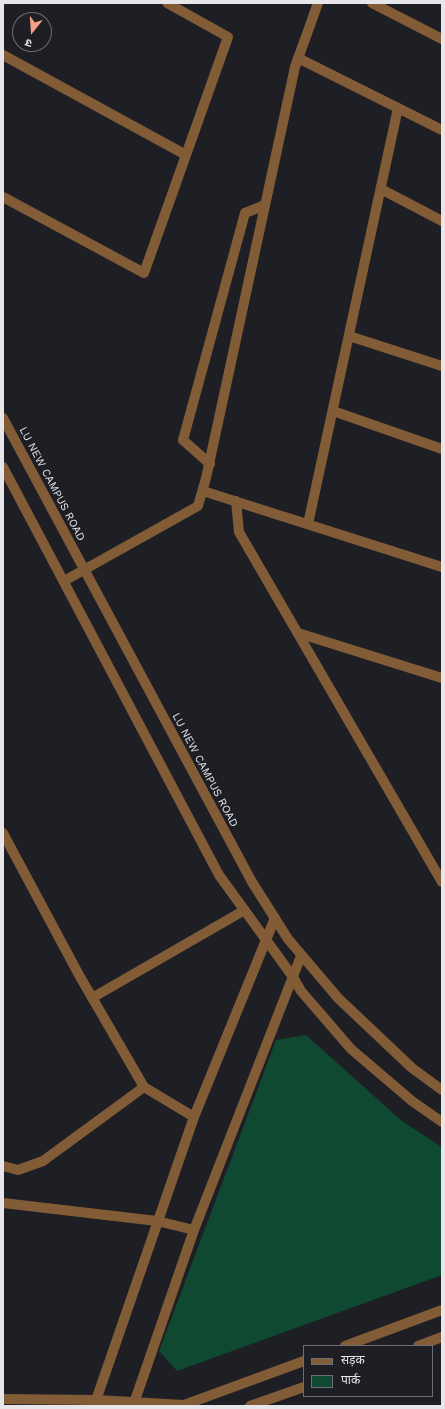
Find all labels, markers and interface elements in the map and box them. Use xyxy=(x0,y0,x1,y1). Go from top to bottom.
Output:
north arrow xyxy=(12,12,52,52)
text: उ xyxy=(24,36,34,50)
street label: LU NEW CAMPUS ROAD xyxy=(16,425,88,543)
street label: LU NEW CAMPUS ROAD xyxy=(169,711,241,829)
legend xyxy=(303,1345,433,1397)
text: सड़क xyxy=(341,1353,365,1367)
text: पार्क xyxy=(341,1373,360,1387)

